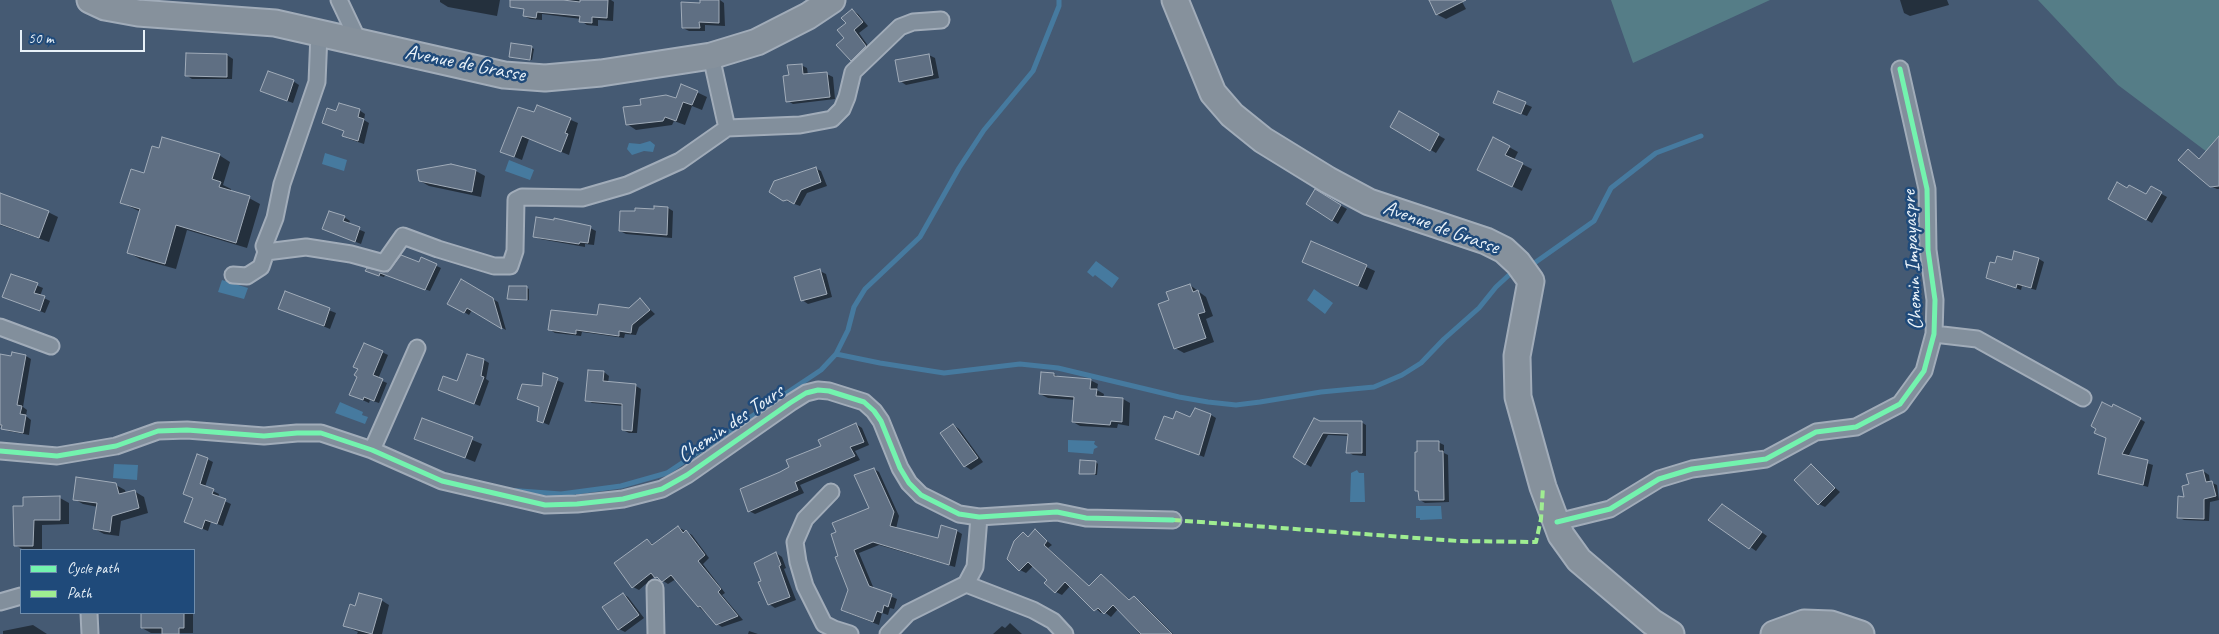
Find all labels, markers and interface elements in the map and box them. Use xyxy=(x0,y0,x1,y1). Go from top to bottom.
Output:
scale bar xyxy=(22,20,148,52)
text: 50 m xyxy=(28,29,54,48)
street label: Avenue de Grasse xyxy=(403,40,527,88)
street label: Chemin Impayaspre xyxy=(1897,189,1929,331)
street label: Avenue de Grasse xyxy=(1380,195,1502,261)
street label: Chemin des Tours xyxy=(673,379,789,469)
legend xyxy=(20,549,195,614)
text: Cycle path xyxy=(67,559,119,578)
text: Path xyxy=(67,584,92,603)

